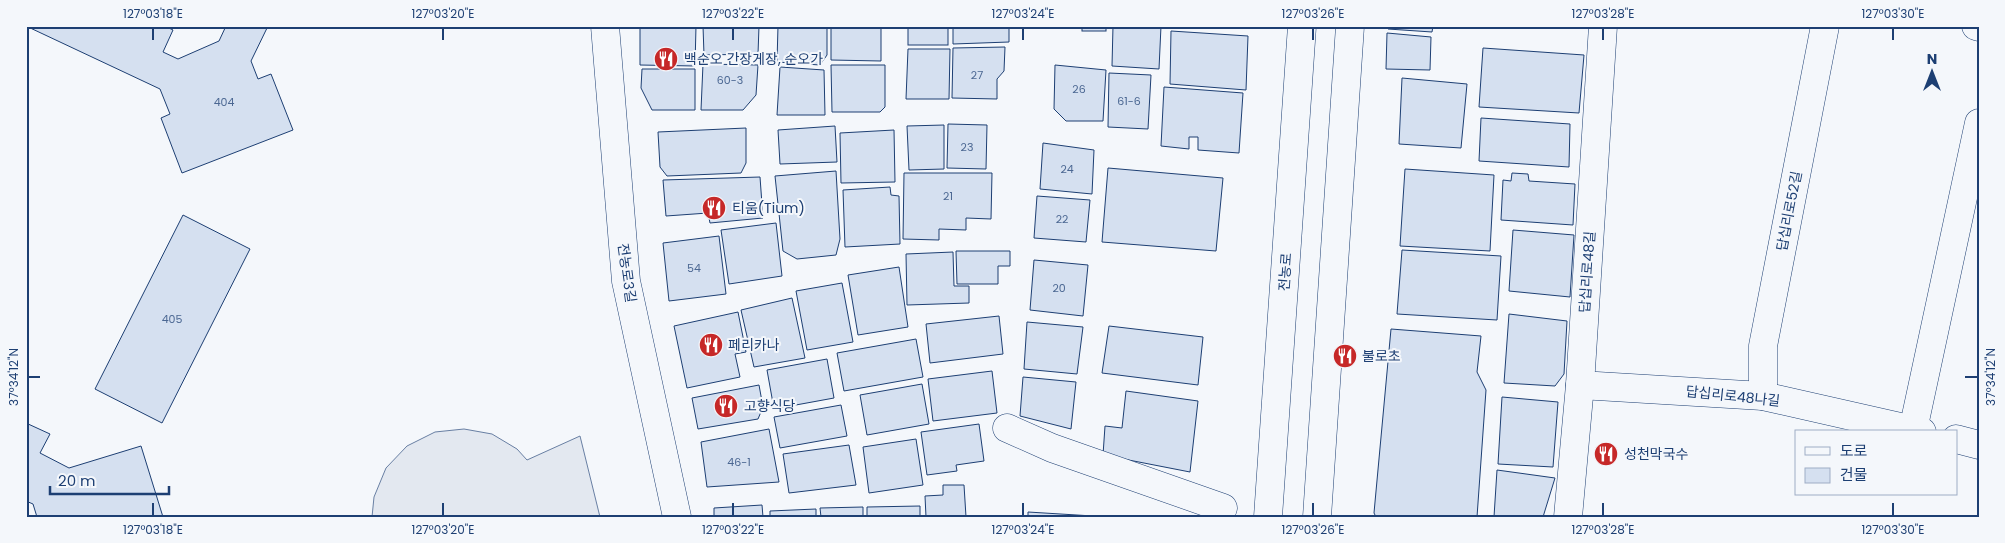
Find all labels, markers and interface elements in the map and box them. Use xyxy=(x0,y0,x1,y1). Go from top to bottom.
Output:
text: 127°03'18"E xyxy=(123,5,183,22)
text: 127°03'20"E xyxy=(412,5,474,22)
text: 127°03'22"E xyxy=(702,5,764,22)
text: 127°03'24"E xyxy=(992,5,1054,22)
text: 127°03'26"E xyxy=(1282,5,1344,22)
text: 127°03'28"E xyxy=(1572,5,1634,22)
text: 127°03'30"E xyxy=(1862,5,1925,22)
restaurant icon: 백순오 간장게장, 순오가 xyxy=(653,46,679,72)
north arrow xyxy=(1908,48,1958,98)
place label: 백순오 간장게장, 순오가 xyxy=(684,49,823,69)
text: N xyxy=(1927,49,1937,69)
house number: 27 xyxy=(971,67,983,83)
house number: 60-3 xyxy=(717,72,743,88)
house number: 26 xyxy=(1072,81,1086,97)
house number: 61-6 xyxy=(1117,93,1141,109)
house number: 404 xyxy=(214,94,234,110)
house number: 23 xyxy=(961,139,973,155)
house number: 24 xyxy=(1060,161,1074,177)
street label: 답십리로52길 xyxy=(1771,169,1807,253)
house number: 21 xyxy=(943,188,953,204)
restaurant icon: 티움(Tium) xyxy=(701,195,727,221)
place label: 티움(Tium) xyxy=(732,198,805,218)
house number: 22 xyxy=(1056,211,1068,227)
street label: 답십리로48길 xyxy=(1574,230,1600,314)
street label: 전농로3길 xyxy=(613,242,641,304)
street label: 전농로 xyxy=(1274,252,1296,292)
house number: 54 xyxy=(687,260,701,276)
house number: 20 xyxy=(1052,280,1066,296)
house number: 405 xyxy=(162,311,182,327)
restaurant icon: 페리카나 xyxy=(698,332,724,358)
place label: 페리카나 xyxy=(728,335,780,355)
restaurant icon: 불로초 xyxy=(1332,343,1358,369)
place label: 불로초 xyxy=(1362,346,1401,366)
text: 37°34'12"N xyxy=(5,348,22,406)
text: 37°34'12"N xyxy=(1982,348,1999,406)
street label: 답십리로48나길 xyxy=(1685,381,1781,411)
restaurant icon: 고향식당 xyxy=(713,393,739,419)
place label: 고향식당 xyxy=(744,396,796,416)
legend xyxy=(1795,430,1958,496)
text: 도로 xyxy=(1840,440,1868,461)
restaurant icon: 성천막국수 xyxy=(1593,441,1619,467)
place label: 성천막국수 xyxy=(1624,444,1689,464)
house number: 46-1 xyxy=(727,454,751,470)
scale bar xyxy=(50,463,169,495)
text: 건물 xyxy=(1840,464,1868,485)
text: 20 m xyxy=(58,470,96,491)
text: 127°03'18"E xyxy=(123,521,183,538)
text: 127°03'20"E xyxy=(412,521,474,538)
text: 127°03'22"E xyxy=(702,521,764,538)
text: 127°03'24"E xyxy=(992,521,1054,538)
text: 127°03'26"E xyxy=(1282,521,1344,538)
text: 127°03'28"E xyxy=(1572,521,1634,538)
text: 127°03'30"E xyxy=(1862,521,1925,538)

